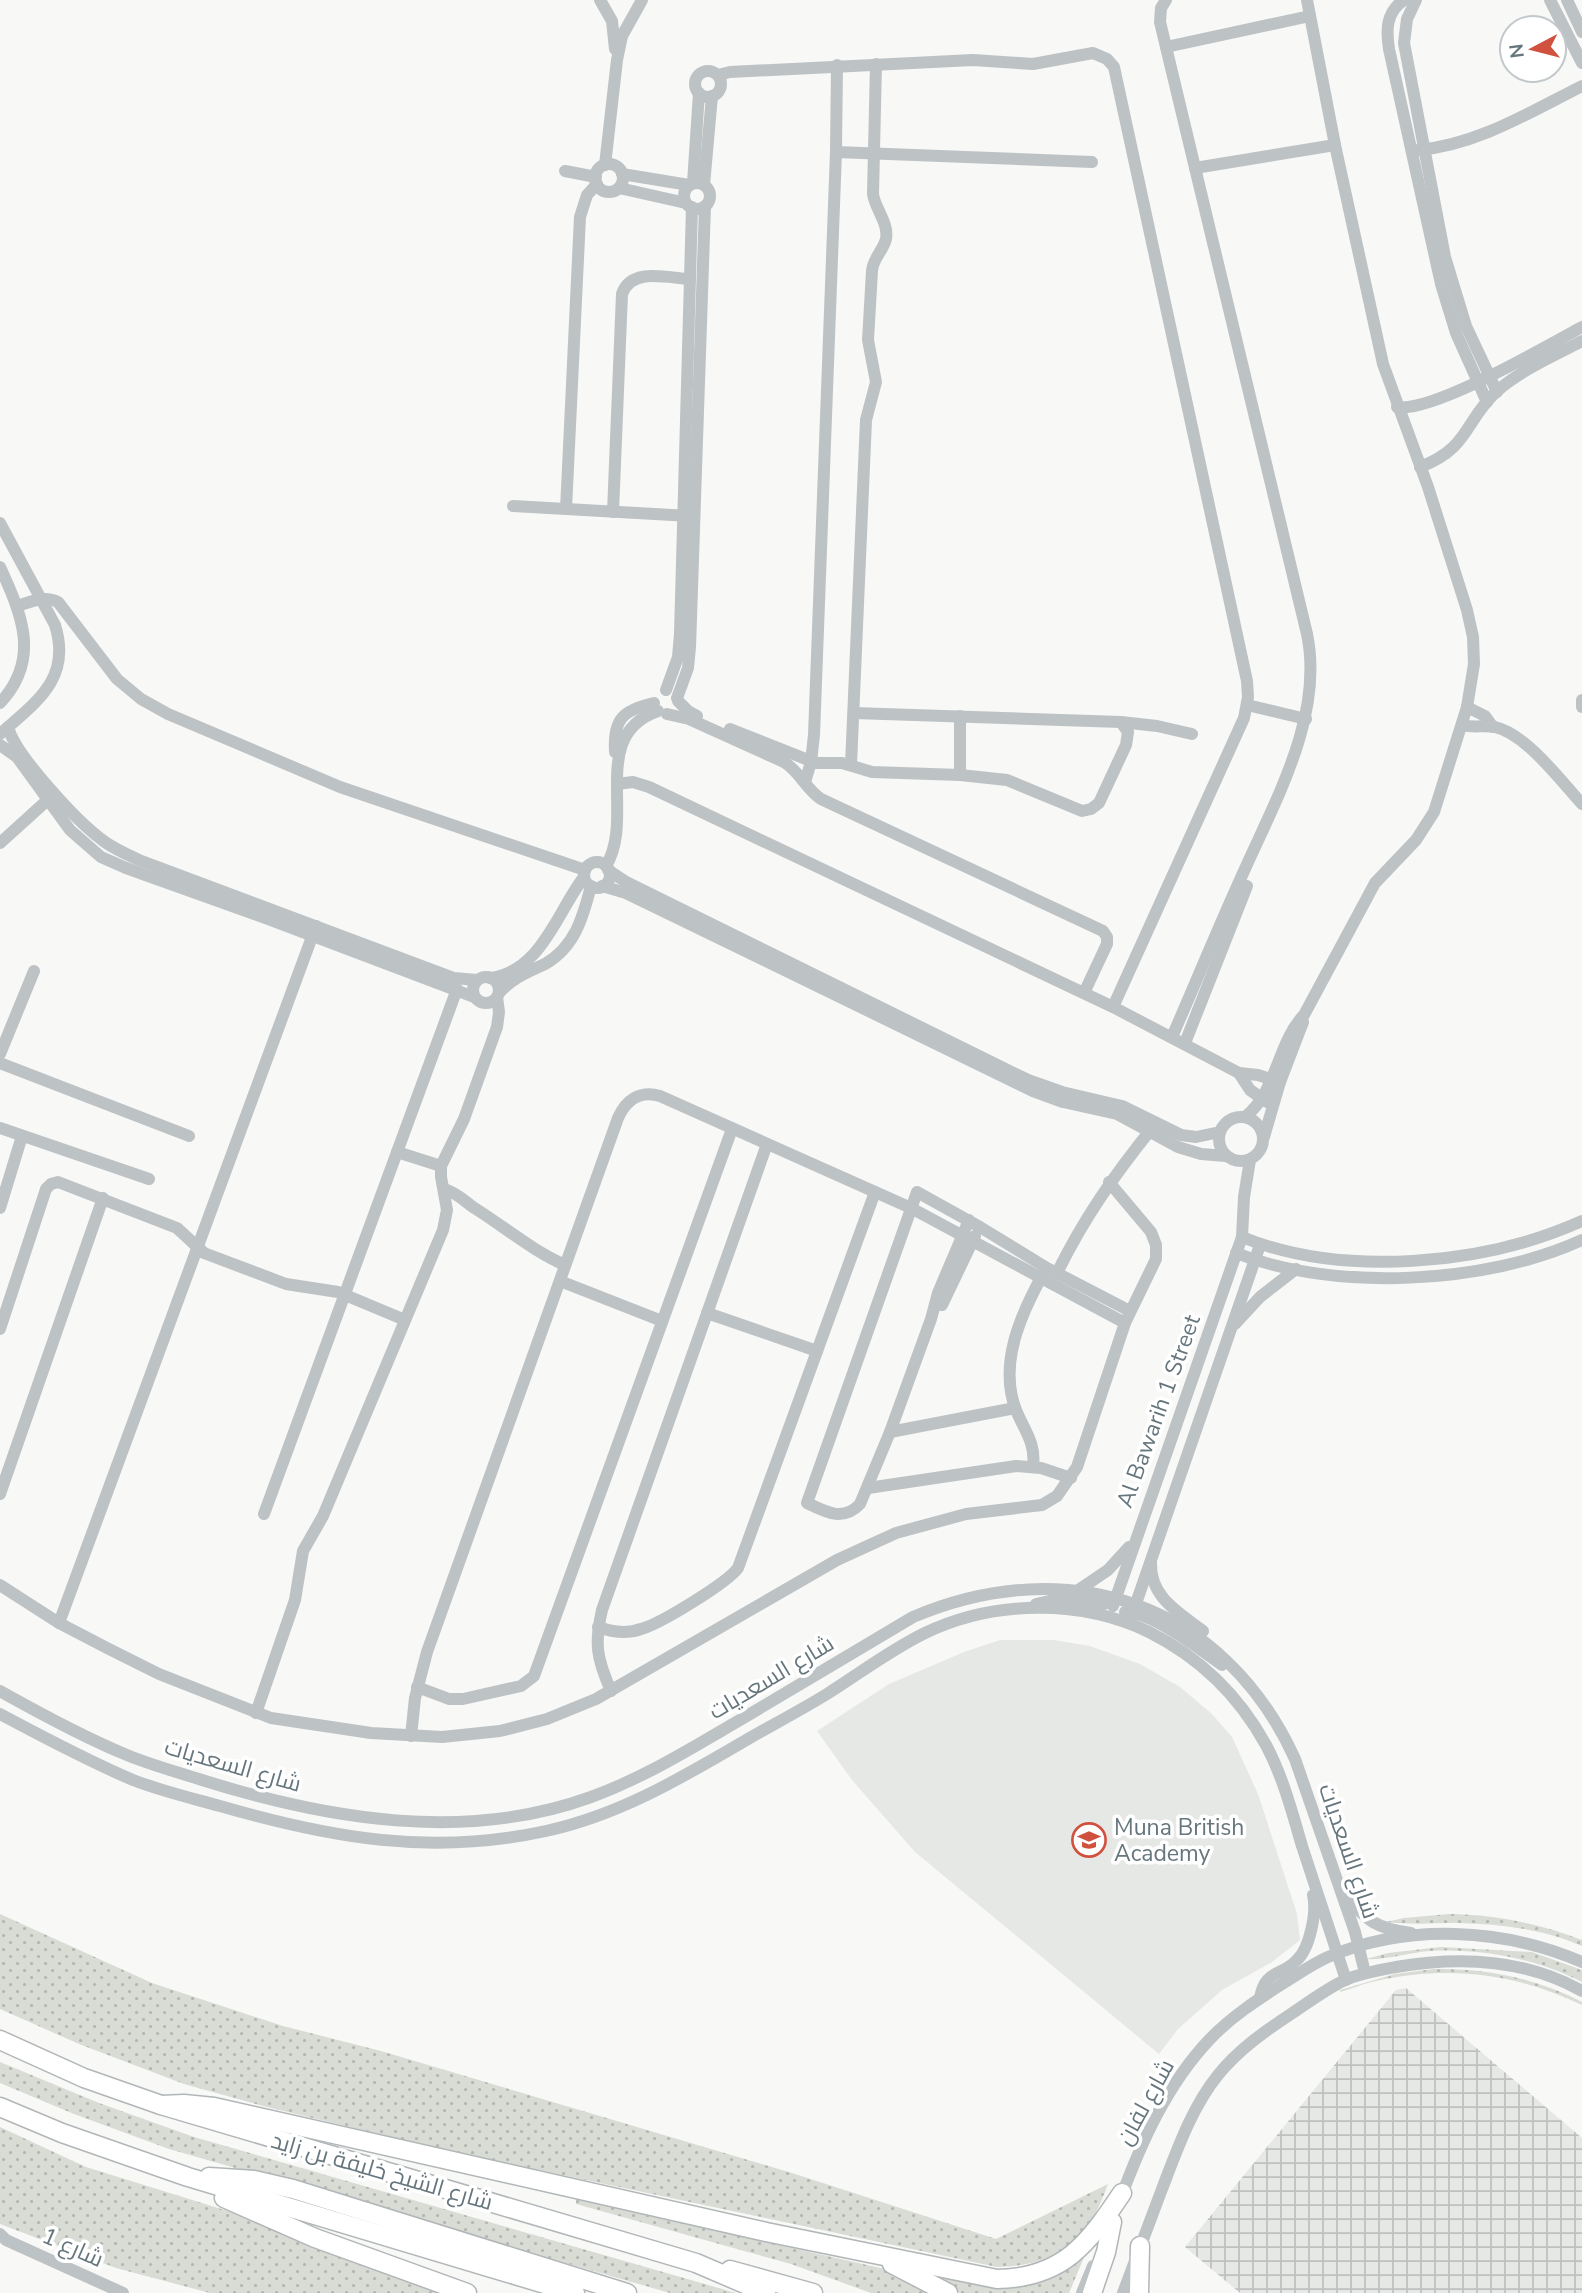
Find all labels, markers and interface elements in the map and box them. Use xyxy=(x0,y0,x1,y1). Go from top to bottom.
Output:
north arrow xyxy=(1498,14,1568,84)
text: N xyxy=(1503,42,1531,60)
street label: Al Bawarih 1 Street xyxy=(1109,1309,1208,1512)
street label: شارع السعديات xyxy=(703,1628,840,1727)
street label: شارع السعديات xyxy=(161,1731,305,1800)
street label: شارع السعديات xyxy=(1311,1780,1386,1923)
place label: Muna British Academy xyxy=(1114,1812,1244,1869)
school or university icon: Muna British Academy xyxy=(1070,1821,1108,1859)
street label: شارع لفان xyxy=(1109,2054,1182,2151)
street label: شارع الشيخ خليفة بن زايد xyxy=(267,2125,496,2218)
street label: شارع 1 xyxy=(37,2220,108,2275)

